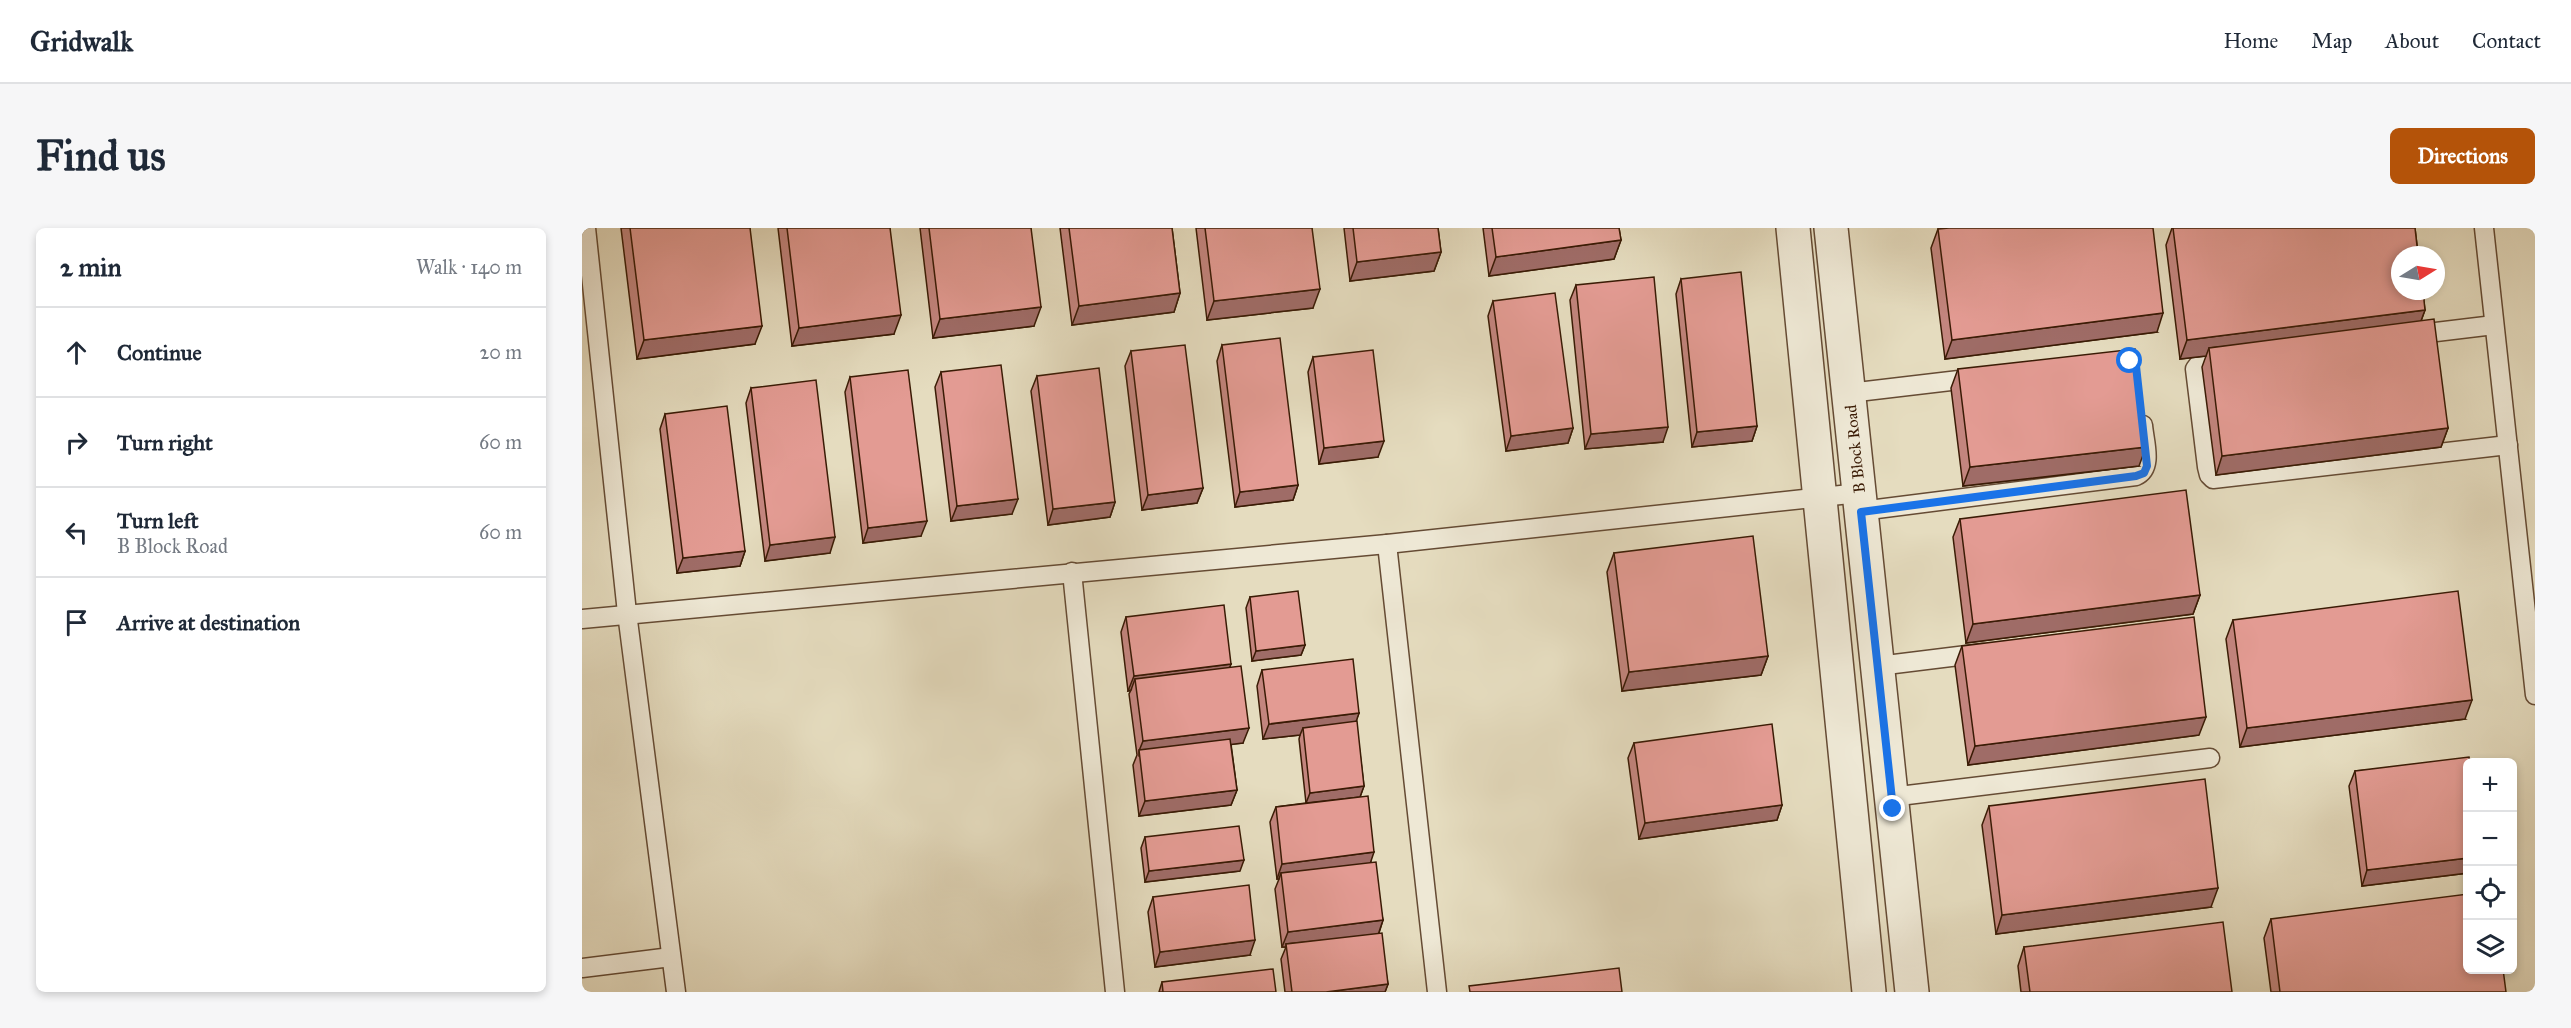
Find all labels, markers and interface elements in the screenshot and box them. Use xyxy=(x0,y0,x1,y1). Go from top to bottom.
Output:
text: Gridwalk xyxy=(30,24,133,59)
text: Home xyxy=(2223,28,2278,54)
text: Map xyxy=(2311,28,2352,54)
text: About xyxy=(2385,28,2439,54)
text: Contact xyxy=(2472,28,2541,54)
button: Directions xyxy=(2390,128,2535,184)
text: Find us xyxy=(36,130,166,182)
north arrow xyxy=(2391,246,2445,300)
text: 2 min xyxy=(60,251,121,283)
text: Walk · 140 m xyxy=(416,255,522,279)
icon: ahead xyxy=(60,336,93,369)
text: Continue xyxy=(117,339,202,366)
text: 20 m xyxy=(479,340,522,364)
route start xyxy=(2116,347,2142,373)
street label: B Block Road xyxy=(1841,404,1869,494)
icon: right xyxy=(60,426,93,459)
text: Turn right xyxy=(117,429,213,456)
text: 60 m xyxy=(479,430,522,454)
text: Turn left xyxy=(117,507,199,534)
icon: left xyxy=(60,516,93,549)
text: 60 m xyxy=(479,520,522,544)
text: B Block Road xyxy=(117,534,228,558)
icon: arrive xyxy=(60,606,93,639)
text: Arrive at destination xyxy=(117,609,300,636)
map controls xyxy=(2463,758,2517,974)
button: + xyxy=(2463,758,2517,812)
route end xyxy=(1879,795,1905,821)
button: − xyxy=(2463,812,2517,866)
button: locate xyxy=(2463,866,2517,920)
button: layers xyxy=(2463,920,2517,974)

